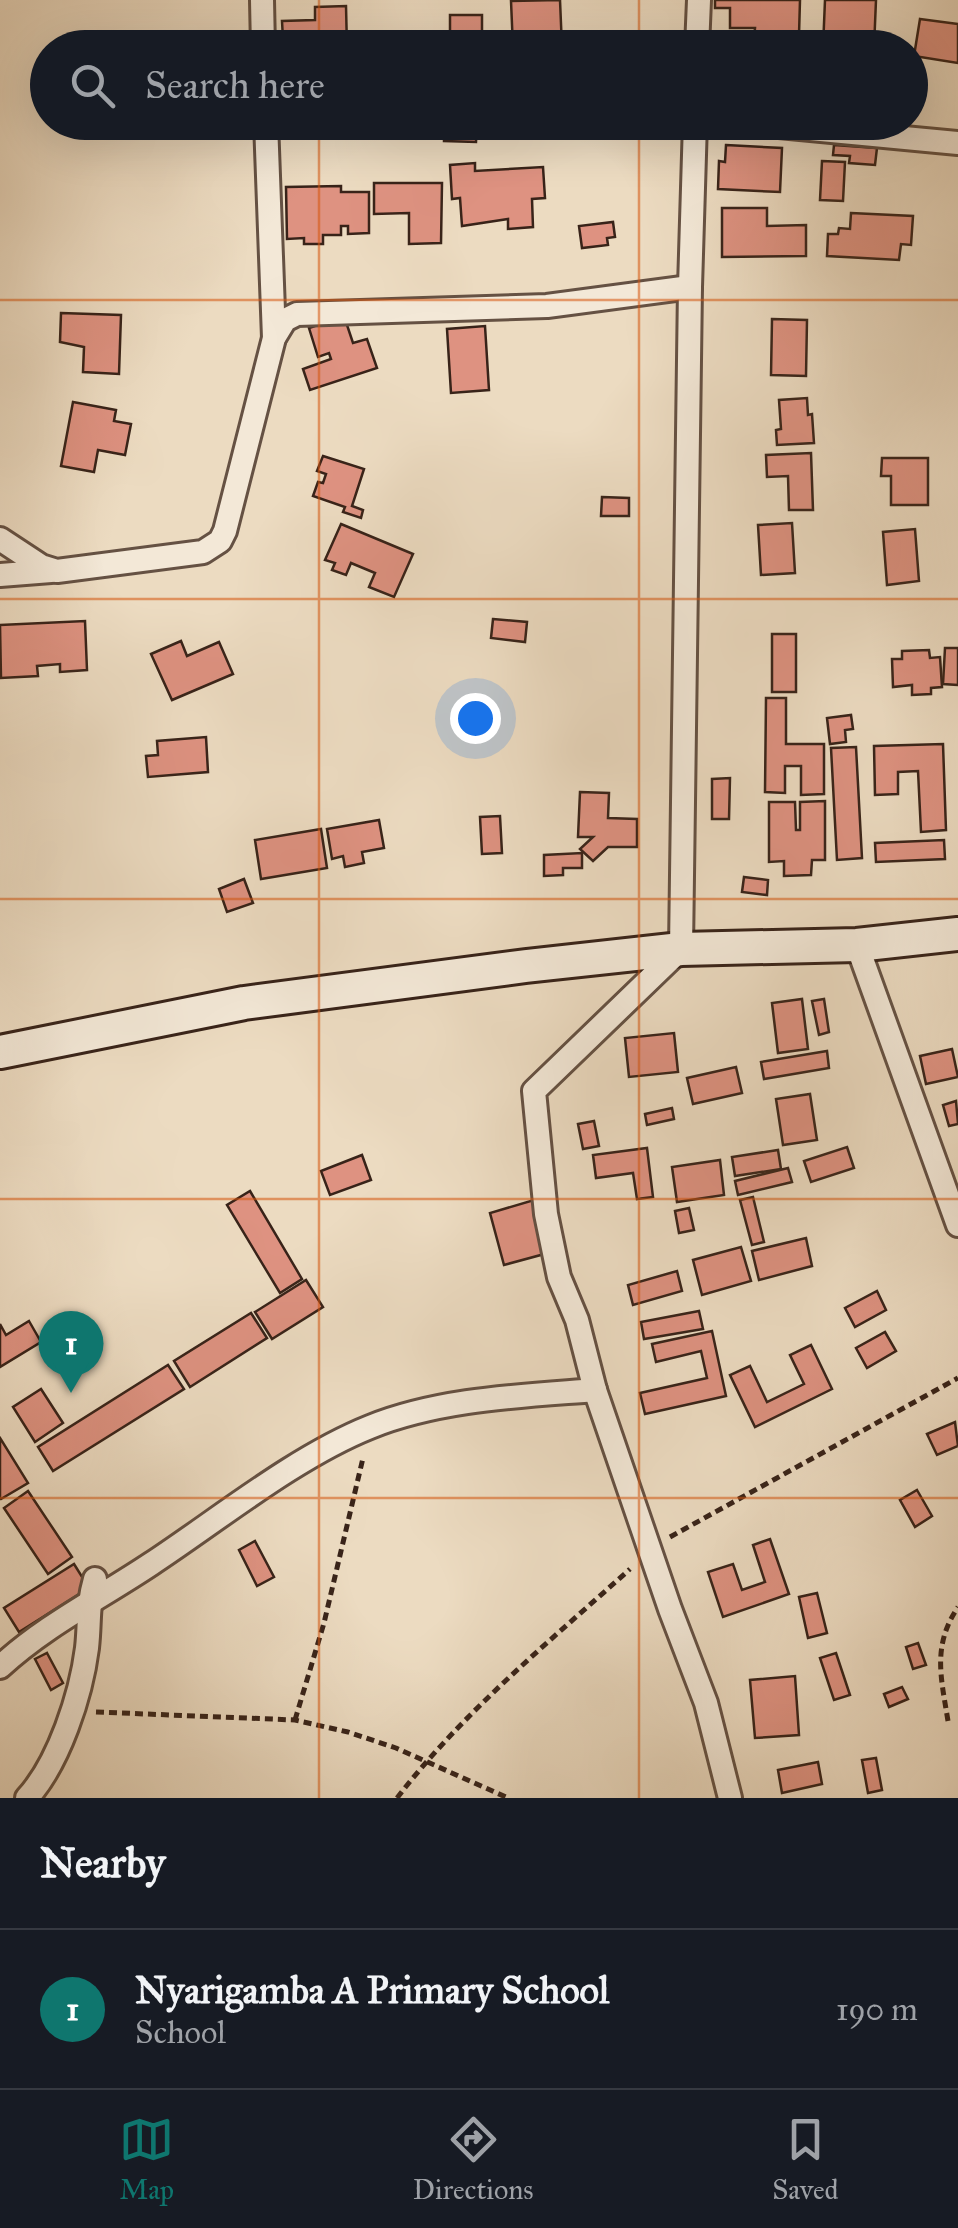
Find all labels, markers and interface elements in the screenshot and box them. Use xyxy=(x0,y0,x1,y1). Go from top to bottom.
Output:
search box xyxy=(30,30,928,140)
icon: search xyxy=(65,58,120,113)
text: Search here xyxy=(145,62,325,108)
your location xyxy=(450,693,501,744)
pin: 1 xyxy=(38,1310,104,1393)
text: Nearby xyxy=(40,1837,165,1889)
text: Nyarigamba A Primary School xyxy=(135,1967,609,2013)
text: 1 xyxy=(66,1990,79,2029)
text: 190 m xyxy=(836,1990,918,2029)
text: School xyxy=(135,2013,226,2052)
tab: Map xyxy=(119,2112,174,2207)
tab: Directions xyxy=(413,2112,534,2207)
tab: Saved xyxy=(772,2112,839,2207)

